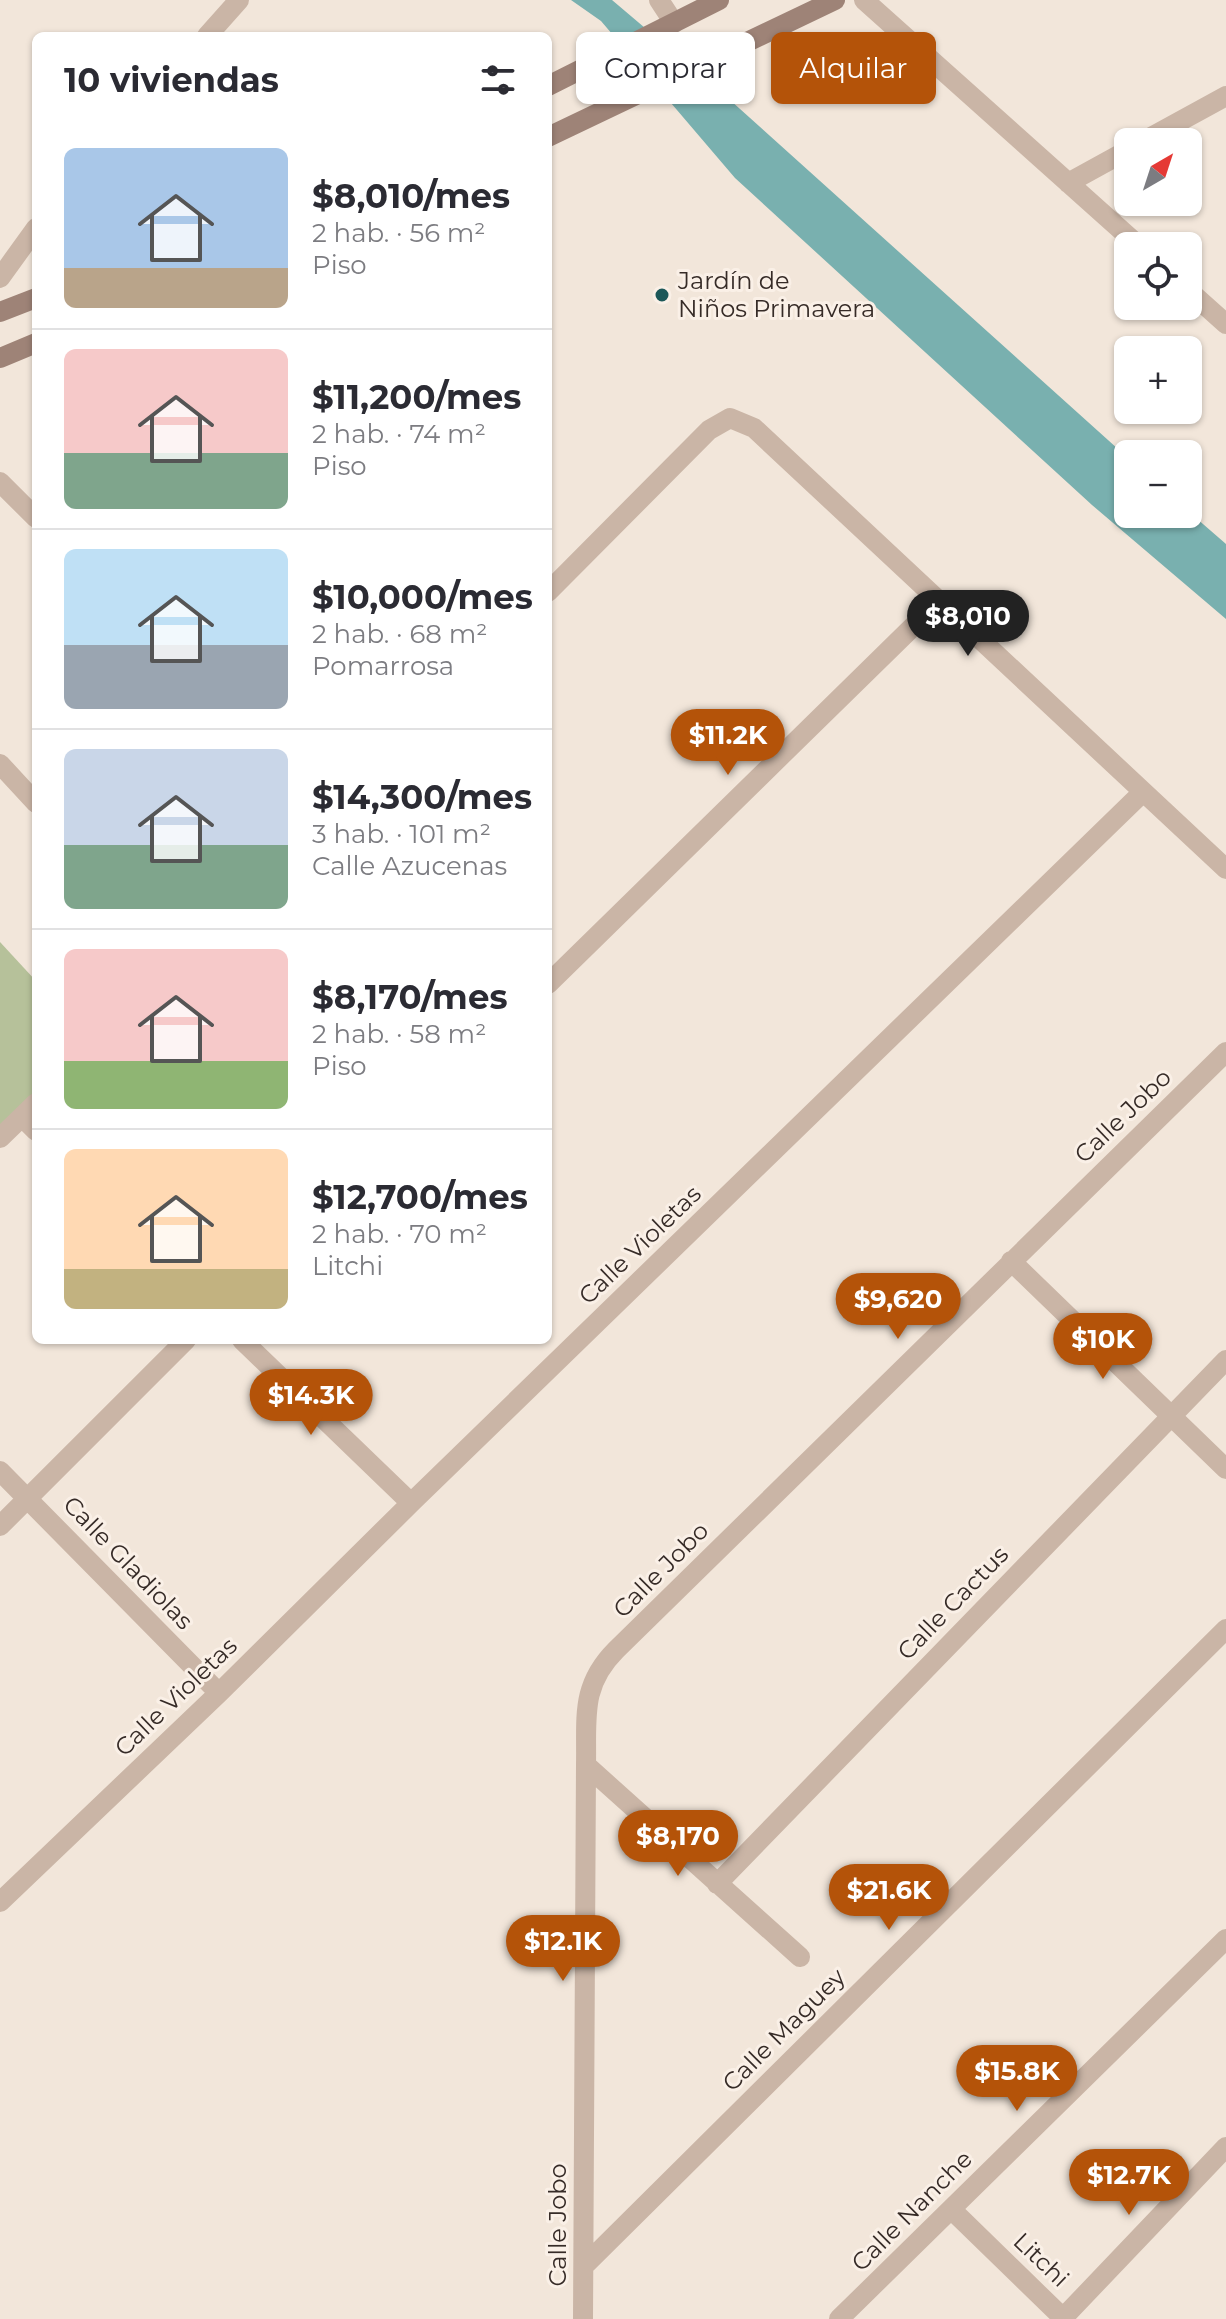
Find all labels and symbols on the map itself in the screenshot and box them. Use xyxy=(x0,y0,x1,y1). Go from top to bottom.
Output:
north arrow xyxy=(1114,128,1202,216)
place label: Jardín de Niños Primavera xyxy=(677,266,875,323)
marker: Jardín de Niños Primavera xyxy=(653,286,671,304)
pin: $8,010 xyxy=(903,590,1033,658)
pin: $11.2K xyxy=(663,709,793,777)
street label: Calle Jobo xyxy=(1068,1062,1177,1169)
street label: Calle Violetas xyxy=(573,1179,707,1310)
pin: $9,620 xyxy=(833,1273,963,1341)
pin: $10K xyxy=(1056,1313,1150,1381)
pin: $14.3K xyxy=(246,1369,376,1437)
street label: Calle Gladiolas xyxy=(58,1490,199,1635)
street label: Calle Jobo xyxy=(607,1516,714,1623)
street label: Calle Cactus xyxy=(891,1540,1014,1666)
street label: Calle Violetas xyxy=(109,1631,243,1762)
pin: $8,170 xyxy=(613,1810,743,1878)
pin: $21.6K xyxy=(824,1864,954,1932)
pin: $12.1K xyxy=(498,1915,628,1983)
street label: Calle Maguey xyxy=(716,1962,851,2097)
pin: $15.8K xyxy=(952,2045,1082,2113)
street label: Calle Nanche xyxy=(845,2144,978,2277)
pin: $12.7K xyxy=(1064,2149,1194,2217)
street label: Calle Jobo xyxy=(543,2163,572,2287)
street label: Litchi xyxy=(1008,2226,1075,2293)

